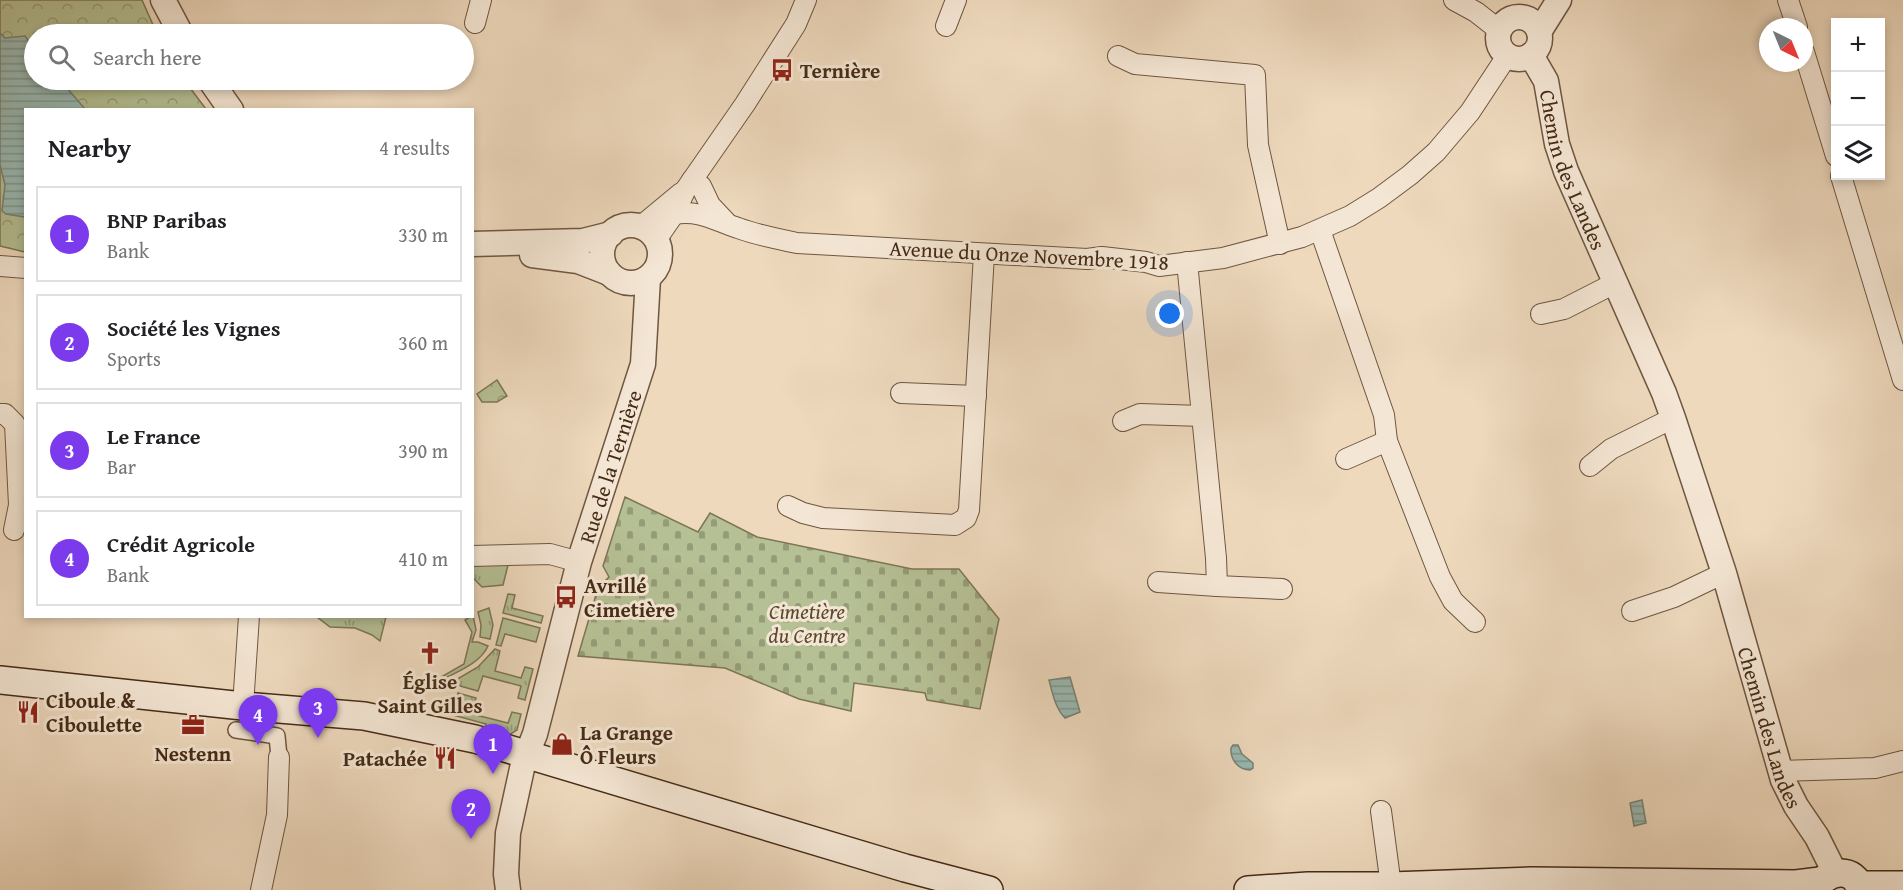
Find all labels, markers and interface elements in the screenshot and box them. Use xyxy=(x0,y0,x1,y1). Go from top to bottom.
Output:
north arrow xyxy=(1759,18,1813,72)
map controls xyxy=(1831,18,1885,180)
button: + xyxy=(1831,18,1885,72)
search box xyxy=(24,24,474,90)
icon: search xyxy=(45,41,78,74)
text: Search here xyxy=(93,41,202,73)
place label: Ternière xyxy=(800,55,880,86)
bus stop icon: Ternière xyxy=(769,57,795,83)
button: − xyxy=(1831,72,1885,126)
street label: Chemin des Landes xyxy=(1532,87,1614,255)
button: layers xyxy=(1831,126,1885,180)
text: Nearby xyxy=(48,128,131,167)
text: 4 results xyxy=(379,133,450,162)
text: BNP Paribas xyxy=(107,204,227,236)
text: 1 xyxy=(64,220,75,249)
text: 330 m xyxy=(398,220,448,249)
street label: Avenue du Onze Novembre 1918 xyxy=(889,232,1169,278)
text: Bank xyxy=(107,236,149,265)
your location xyxy=(1155,299,1184,328)
text: Société les Vignes xyxy=(107,312,280,344)
text: 2 xyxy=(64,328,75,357)
text: 360 m xyxy=(398,328,448,357)
text: Sports xyxy=(107,344,161,373)
street label: Rue de la Ternière xyxy=(571,386,649,547)
text: Le France xyxy=(107,420,201,452)
text: 3 xyxy=(64,436,75,465)
text: 390 m xyxy=(398,436,448,465)
text: Bar xyxy=(107,452,136,481)
text: Crédit Agricole xyxy=(107,528,255,560)
text: 4 xyxy=(64,544,75,573)
text: 410 m xyxy=(398,544,448,573)
text: Bank xyxy=(107,560,149,589)
place label: Avrillé Cimetière xyxy=(584,570,675,625)
bus stop icon: Avrillé Cimetière xyxy=(553,584,579,610)
park label: Cimetière du Centre xyxy=(769,596,845,651)
church icon: Église Saint Gilles xyxy=(417,640,443,666)
street label: Chemin des Landes xyxy=(1730,643,1810,814)
place label: Église Saint Gilles xyxy=(378,666,482,721)
place label: Ciboule & Ciboulette xyxy=(46,685,142,740)
pin: 3 xyxy=(298,688,338,738)
pin: 4 xyxy=(238,696,278,745)
restaurant icon: Ciboule & Ciboulette xyxy=(15,699,41,725)
office icon: Nestenn xyxy=(180,712,206,738)
place label: La Grange Ô Fleurs xyxy=(580,717,673,772)
pin: 1 xyxy=(474,724,512,774)
shop icon: La Grange Ô Fleurs xyxy=(549,731,575,757)
place label: Nestenn xyxy=(155,738,232,769)
place label: Patachée xyxy=(343,743,427,774)
restaurant icon: Patachée xyxy=(432,745,458,771)
pin: 2 xyxy=(452,790,490,839)

